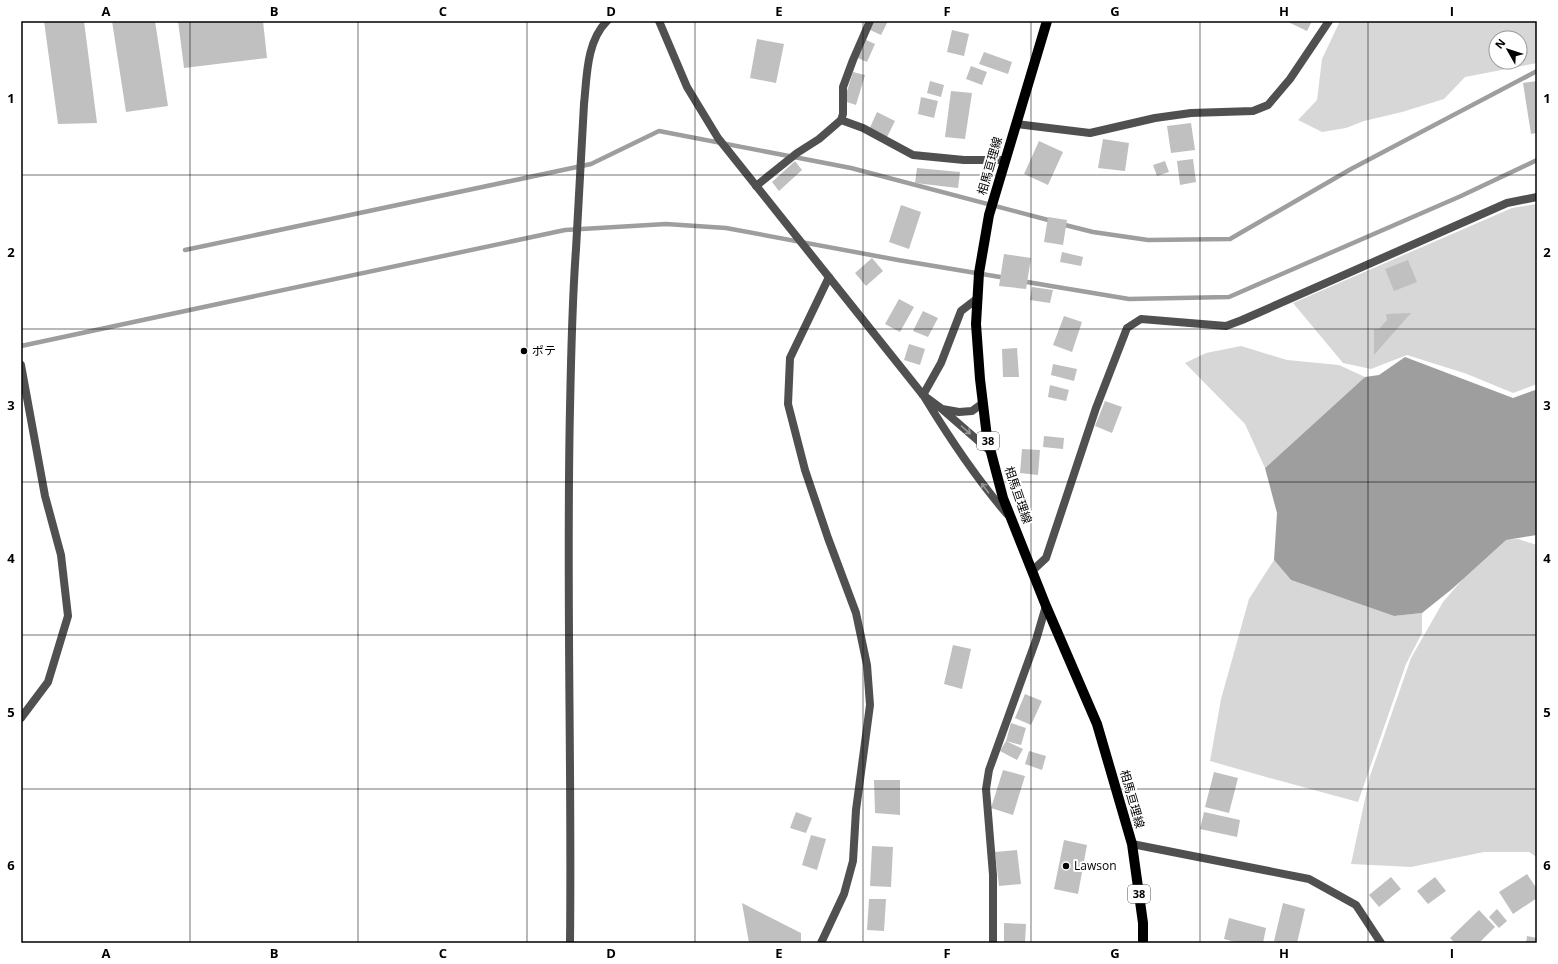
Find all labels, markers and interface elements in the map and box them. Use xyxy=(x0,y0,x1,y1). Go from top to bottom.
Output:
text: A xyxy=(102,2,111,20)
text: B xyxy=(270,2,279,20)
text: C xyxy=(439,2,447,20)
text: D xyxy=(606,2,616,20)
text: E xyxy=(775,2,783,20)
text: F xyxy=(943,2,951,20)
text: G xyxy=(1110,2,1120,20)
text: H xyxy=(1279,2,1289,20)
text: I xyxy=(1450,2,1454,20)
north arrow xyxy=(1488,30,1528,70)
text: N xyxy=(1491,35,1508,52)
text: 1 xyxy=(7,89,15,107)
text: 1 xyxy=(1543,89,1551,107)
street label: 相馬亘理線 xyxy=(973,135,1006,197)
text: 2 xyxy=(7,243,15,261)
text: 2 xyxy=(1543,243,1551,261)
place label: ポテ xyxy=(532,342,556,359)
marker: ポテ xyxy=(519,346,529,356)
text: 3 xyxy=(7,396,15,414)
text: 3 xyxy=(1543,396,1551,414)
one-way arrow xyxy=(961,426,972,435)
road number: 38 xyxy=(977,432,999,450)
street label: 相馬亘理線 xyxy=(1001,464,1036,526)
one-way arrow xyxy=(981,482,990,493)
text: 4 xyxy=(7,549,15,567)
text: 4 xyxy=(1543,549,1551,567)
text: 5 xyxy=(7,703,15,721)
text: 5 xyxy=(1543,703,1551,721)
street label: 相馬亘理線 xyxy=(1116,768,1149,830)
text: 6 xyxy=(7,856,15,874)
text: 6 xyxy=(1543,856,1551,874)
place label: Lawson xyxy=(1074,857,1117,874)
marker: Lawson xyxy=(1061,861,1071,871)
road number: 38 xyxy=(1128,885,1150,903)
text: A xyxy=(102,944,111,962)
text: B xyxy=(270,944,279,962)
text: C xyxy=(439,944,447,962)
text: D xyxy=(606,944,616,962)
text: E xyxy=(775,944,783,962)
text: F xyxy=(943,944,951,962)
text: G xyxy=(1110,944,1120,962)
text: H xyxy=(1279,944,1289,962)
text: I xyxy=(1450,944,1454,962)

